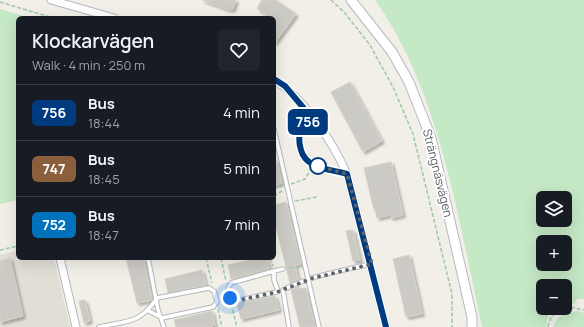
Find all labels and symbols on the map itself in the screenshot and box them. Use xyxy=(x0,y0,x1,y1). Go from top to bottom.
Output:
line badge: 756 xyxy=(285,109,331,135)
street label: Strängnäsvägen xyxy=(419,127,457,219)
unlabelled marker xyxy=(309,157,327,175)
your location xyxy=(220,288,240,308)

